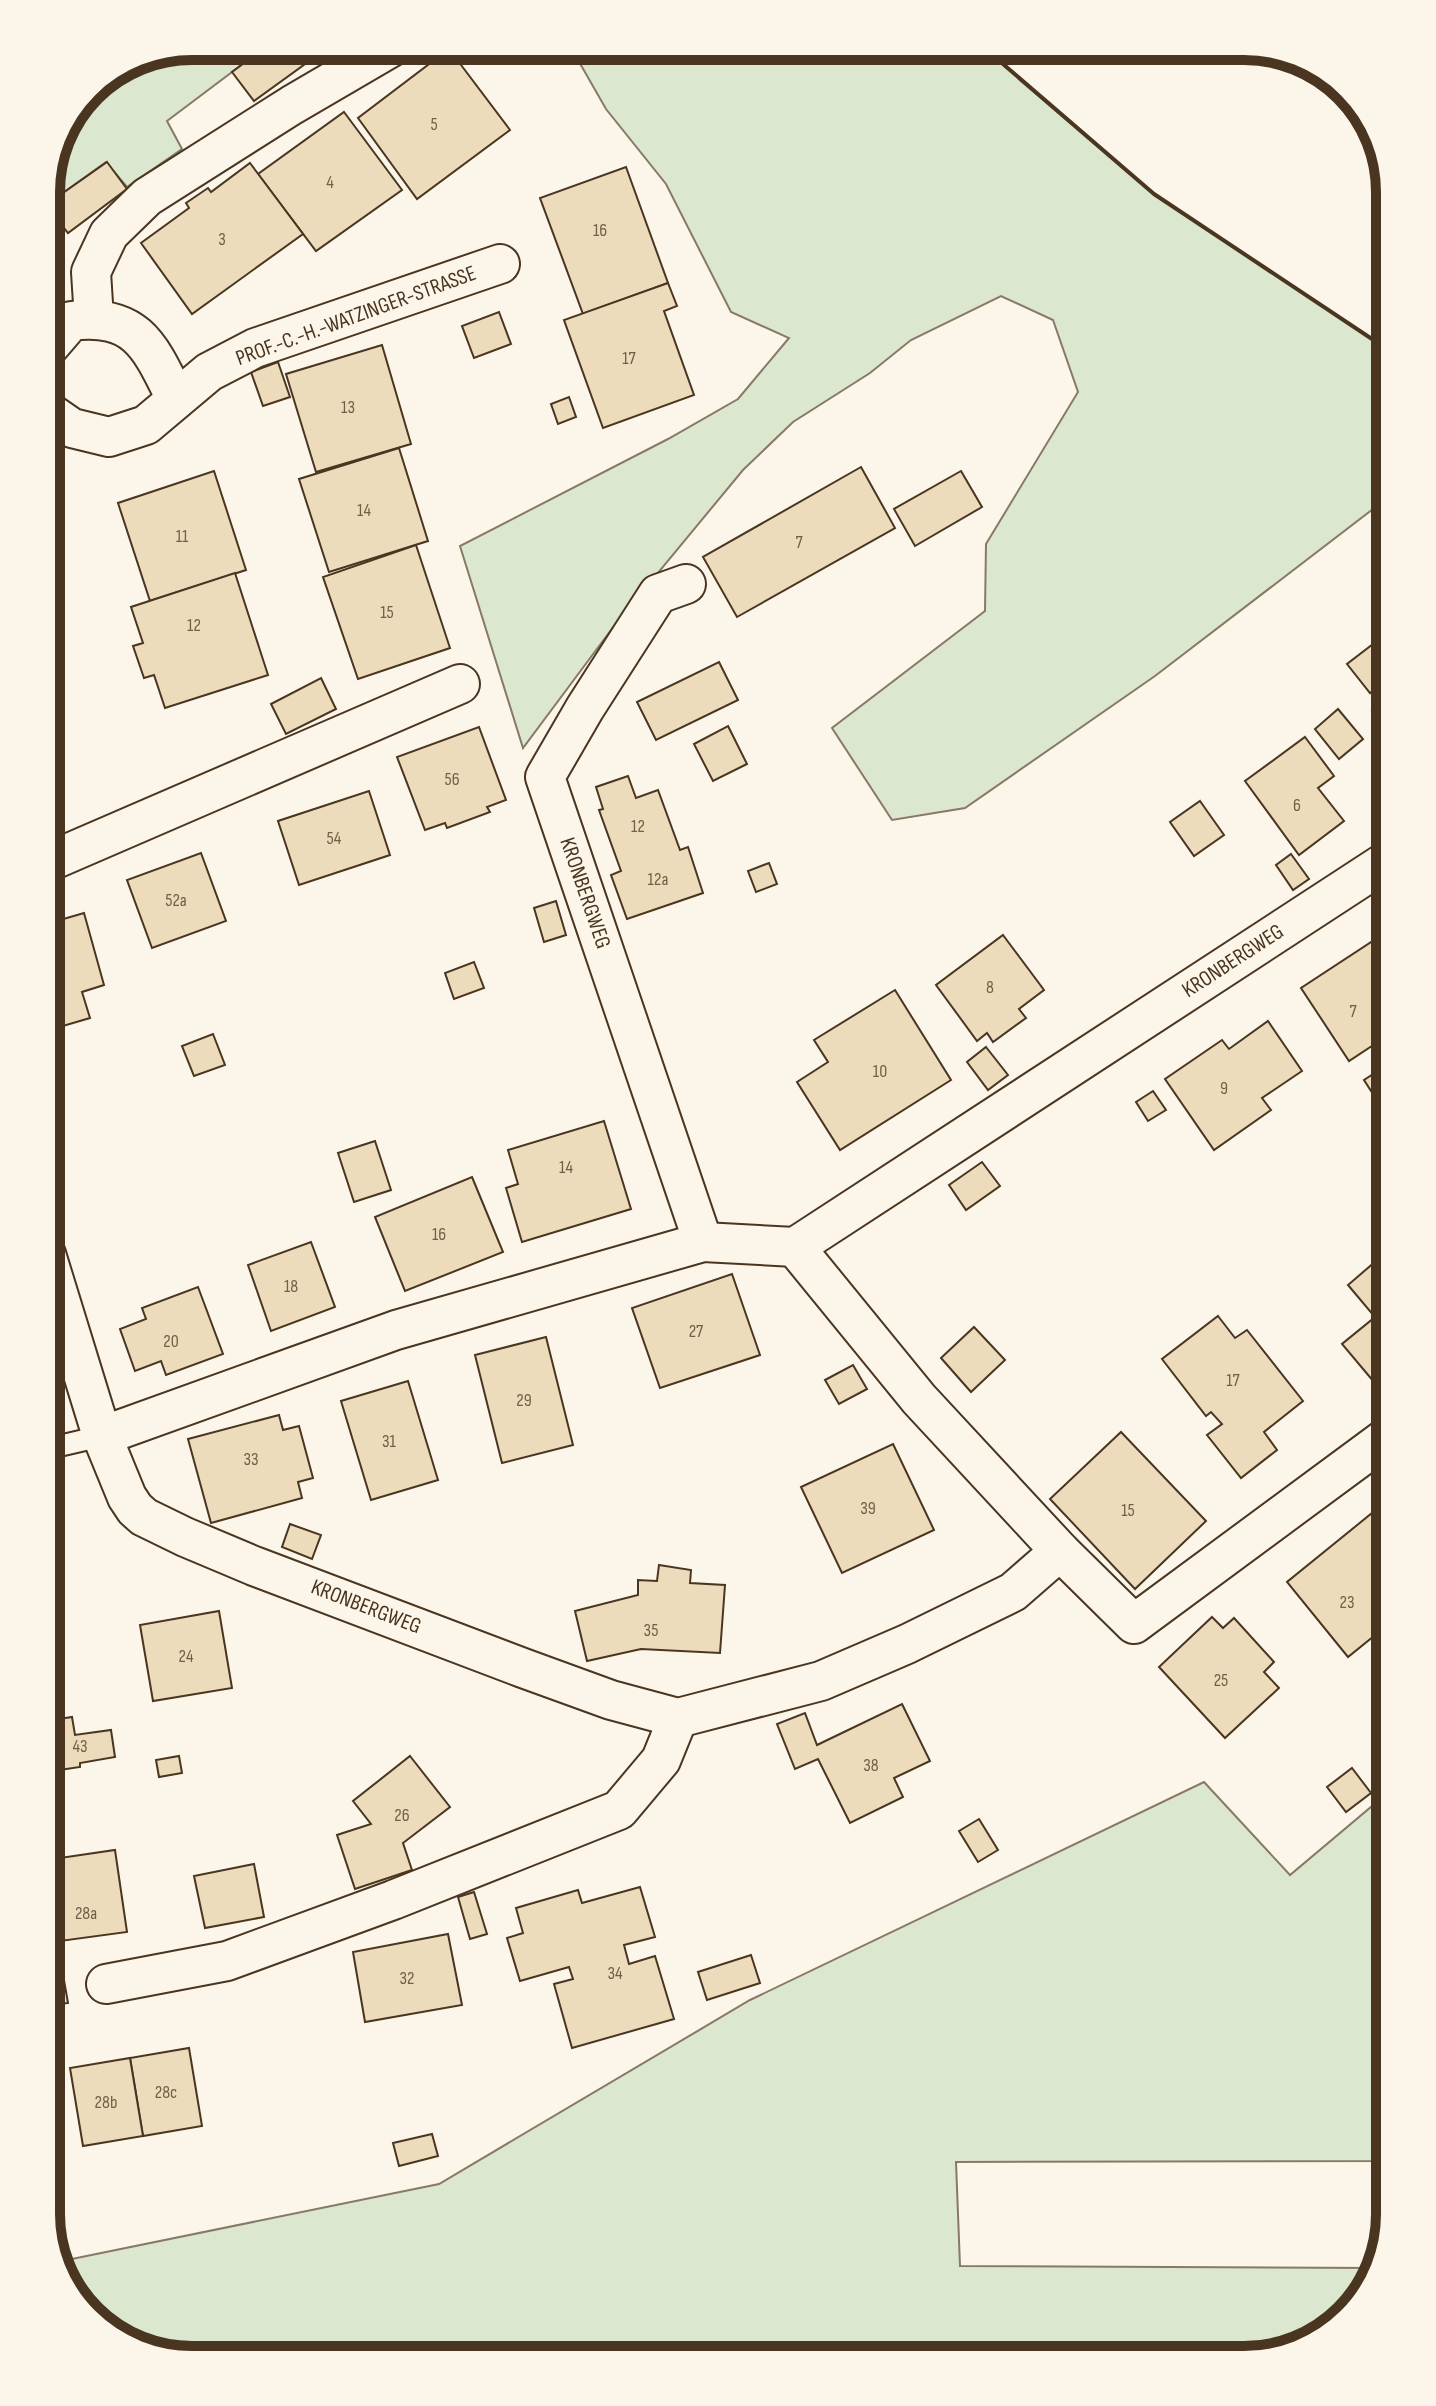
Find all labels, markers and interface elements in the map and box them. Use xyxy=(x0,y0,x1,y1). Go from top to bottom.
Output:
house number: 5 xyxy=(430,114,438,135)
house number: 4 xyxy=(326,172,334,193)
house number: 16 xyxy=(593,220,607,241)
house number: 3 xyxy=(218,229,226,250)
street label: PROF.-C.-H.-WATZINGER-STRASSE xyxy=(232,260,480,372)
house number: 17 xyxy=(622,348,637,369)
house number: 13 xyxy=(341,397,355,418)
house number: 14 xyxy=(357,500,371,521)
house number: 11 xyxy=(176,526,189,547)
house number: 7 xyxy=(795,532,803,553)
house number: 15 xyxy=(380,602,394,623)
house number: 12 xyxy=(187,615,201,636)
house number: 56 xyxy=(444,769,460,790)
house number: 6 xyxy=(1293,795,1301,816)
house number: 12 xyxy=(631,816,645,837)
house number: 54 xyxy=(327,828,342,849)
street label: KRONBERGWEG xyxy=(553,834,617,952)
house number: 12a xyxy=(648,869,668,890)
house number: 52a xyxy=(165,890,187,911)
street label: KRONBERGWEG xyxy=(1177,918,1289,1004)
house number: 8 xyxy=(986,977,994,998)
house number: 7 xyxy=(1349,1001,1357,1022)
house number: 10 xyxy=(873,1061,887,1082)
house number: 9 xyxy=(1220,1078,1228,1099)
house number: 14 xyxy=(559,1157,573,1178)
house number: 16 xyxy=(432,1224,446,1245)
house number: 18 xyxy=(284,1276,298,1297)
house number: 27 xyxy=(689,1321,704,1342)
house number: 20 xyxy=(163,1331,179,1352)
house number: 17 xyxy=(1226,1370,1241,1391)
house number: 29 xyxy=(516,1390,532,1411)
house number: 31 xyxy=(382,1431,397,1452)
house number: 33 xyxy=(243,1449,259,1470)
house number: 39 xyxy=(860,1498,876,1519)
house number: 15 xyxy=(1121,1500,1135,1521)
street label: KRONBERGWEG xyxy=(307,1574,425,1640)
house number: 23 xyxy=(1340,1592,1355,1613)
house number: 35 xyxy=(644,1620,658,1641)
house number: 24 xyxy=(179,1646,194,1667)
house number: 25 xyxy=(1214,1670,1228,1691)
house number: 43 xyxy=(72,1736,88,1757)
house number: 38 xyxy=(863,1755,879,1776)
house number: 26 xyxy=(394,1805,410,1826)
house number: 28a xyxy=(75,1903,97,1924)
house number: 34 xyxy=(607,1963,623,1984)
house number: 32 xyxy=(400,1968,414,1989)
house number: 28c xyxy=(155,2082,177,2103)
house number: 28b xyxy=(95,2092,117,2113)

